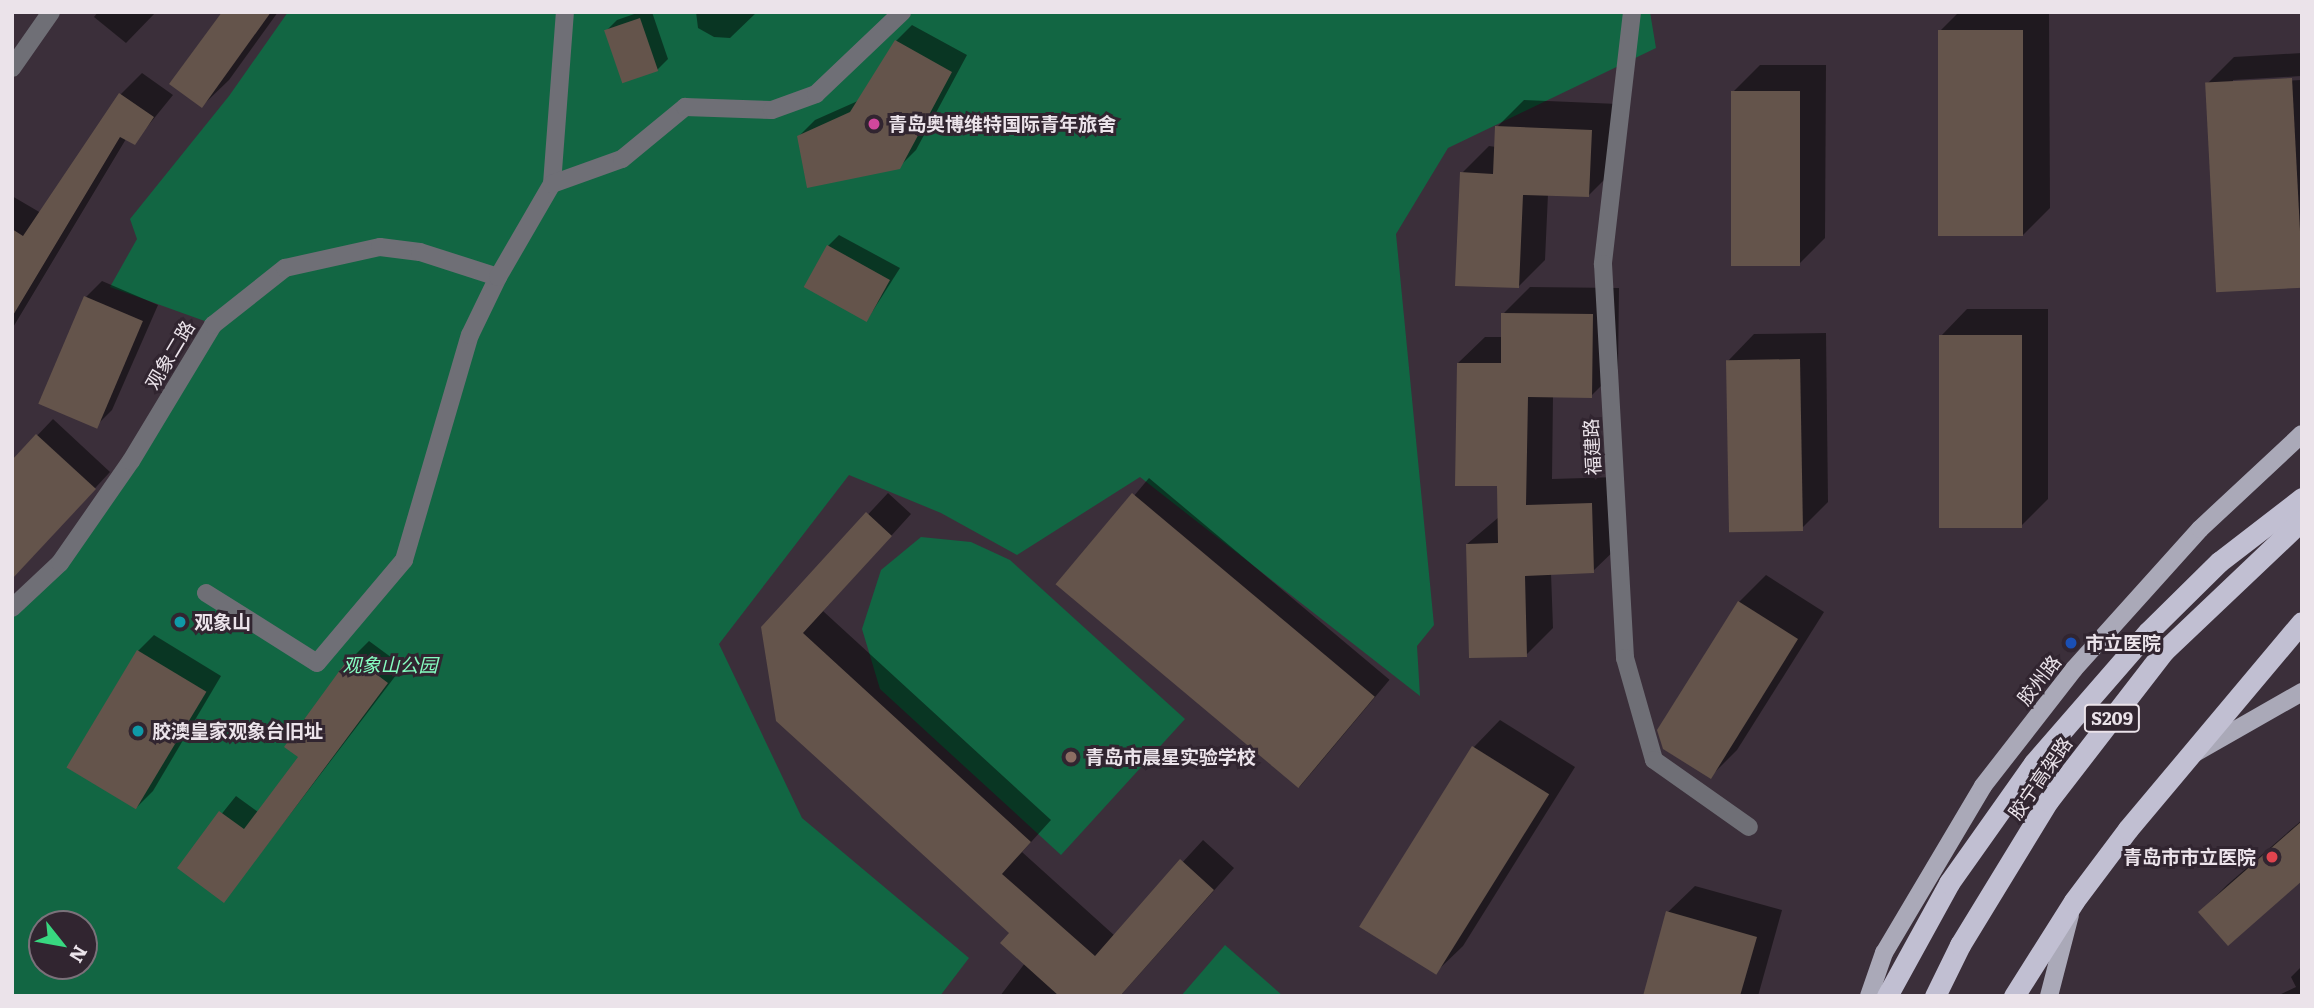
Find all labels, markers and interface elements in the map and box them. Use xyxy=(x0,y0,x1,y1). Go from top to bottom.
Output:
place label: 青岛奥博维特国际青年旅舍 xyxy=(888,113,1116,135)
marker: 青岛奥博维特国际青年旅舍 xyxy=(866,116,882,132)
street label: 观象二路 xyxy=(141,317,199,393)
street label: 福建路 xyxy=(1579,418,1605,476)
place label: 观象山 xyxy=(194,611,251,633)
marker: 观象山 xyxy=(172,614,188,630)
place label: 市立医院 xyxy=(2085,632,2161,654)
marker: 市立医院 xyxy=(2063,635,2079,651)
street label: 胶州路 xyxy=(2012,651,2066,709)
park label: 观象山公园 xyxy=(343,654,437,676)
road number: S209 xyxy=(2082,704,2142,732)
place label: 胶澳皇家观象台旧址 xyxy=(152,720,323,742)
marker: 胶澳皇家观象台旧址 xyxy=(130,723,146,739)
street label: 胶宁高架路 xyxy=(2003,733,2077,823)
place label: 青岛市晨星实验学校 xyxy=(1085,746,1256,768)
marker: 青岛市晨星实验学校 xyxy=(1063,749,1079,765)
place label: 青岛市市立医院 xyxy=(2123,846,2256,868)
marker: 青岛市市立医院 xyxy=(2262,847,2282,867)
north arrow xyxy=(28,910,98,980)
text: N xyxy=(63,941,95,969)

